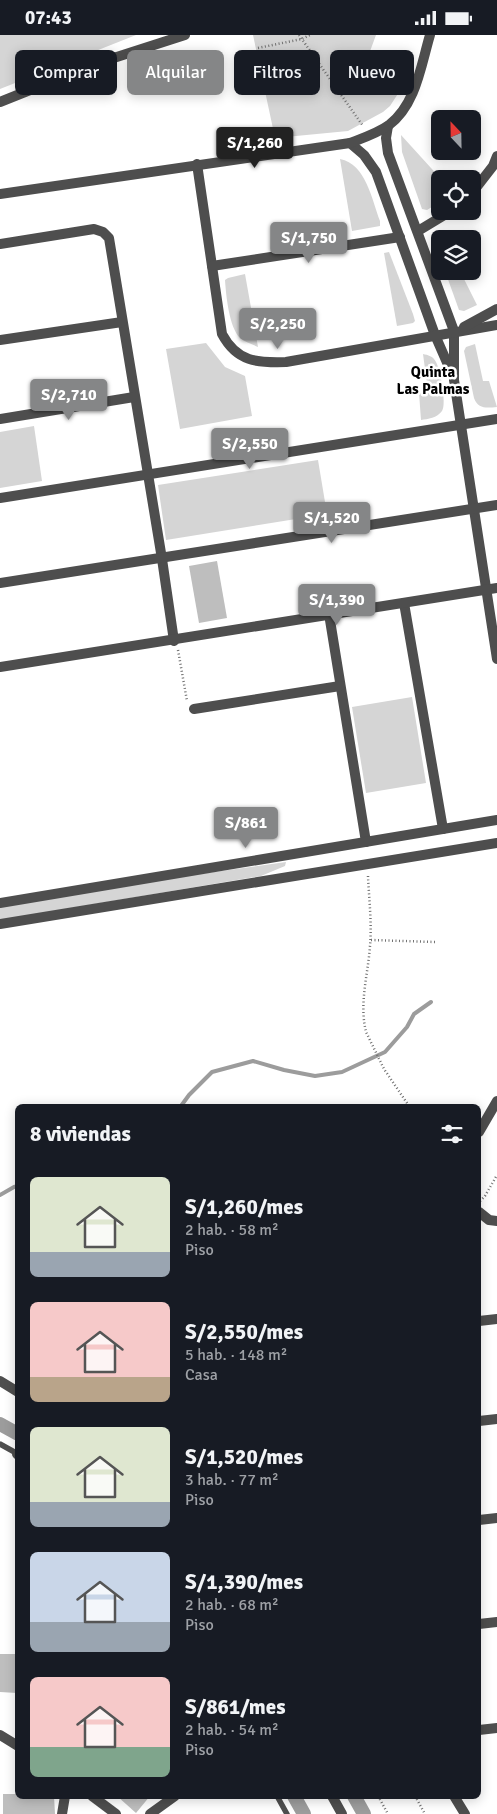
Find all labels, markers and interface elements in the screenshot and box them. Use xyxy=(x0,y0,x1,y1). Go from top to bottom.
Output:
text: 07:43 xyxy=(25,6,72,30)
chip: Comprar xyxy=(15,50,117,95)
chip: Alquilar xyxy=(127,50,224,95)
chip: Filtros xyxy=(234,50,320,95)
chip: Nuevo xyxy=(330,50,414,95)
north arrow xyxy=(431,110,481,160)
map controls xyxy=(431,110,481,280)
pin: S/1,260 xyxy=(209,127,301,169)
text: S/1,260 xyxy=(227,133,283,153)
button: locate xyxy=(431,170,481,220)
pin: S/1,750 xyxy=(263,221,355,264)
text: S/1,750 xyxy=(281,228,337,248)
button: layers xyxy=(431,230,481,280)
pin: S/2,250 xyxy=(232,307,324,350)
text: S/2,250 xyxy=(250,314,306,334)
district label: Quinta Las Palmas xyxy=(397,363,470,398)
pin: S/2,710 xyxy=(23,379,115,421)
text: S/2,710 xyxy=(41,385,97,405)
pin: S/2,550 xyxy=(204,427,296,470)
text: S/2,550 xyxy=(222,434,278,454)
pin: S/1,520 xyxy=(286,501,378,544)
text: S/1,520 xyxy=(304,508,360,528)
pin: S/1,390 xyxy=(291,583,383,626)
text: S/1,390 xyxy=(309,590,365,610)
pin: S/861 xyxy=(211,807,281,849)
text: S/861 xyxy=(225,813,267,833)
icon: filters xyxy=(438,1120,466,1148)
text: 8 viviendas xyxy=(30,1121,131,1147)
text: S/1,260/mes xyxy=(185,1194,303,1220)
icon: home xyxy=(70,1197,130,1257)
text: 2 hab. · 58 m² xyxy=(185,1220,279,1240)
text: Piso xyxy=(185,1240,214,1260)
text: S/2,550/mes xyxy=(185,1319,303,1345)
icon: home xyxy=(70,1322,130,1382)
text: 5 hab. · 148 m² xyxy=(185,1345,287,1365)
text: Casa xyxy=(185,1365,218,1385)
text: S/1,520/mes xyxy=(185,1444,303,1470)
icon: home xyxy=(70,1447,130,1507)
text: 3 hab. · 77 m² xyxy=(185,1470,279,1490)
text: Piso xyxy=(185,1490,214,1510)
text: S/1,390/mes xyxy=(185,1569,303,1595)
icon: home xyxy=(70,1572,130,1632)
text: 2 hab. · 68 m² xyxy=(185,1595,279,1615)
text: Piso xyxy=(185,1615,214,1635)
text: S/861/mes xyxy=(185,1694,285,1720)
icon: home xyxy=(70,1697,130,1757)
text: 2 hab. · 54 m² xyxy=(185,1720,279,1740)
text: Piso xyxy=(185,1740,214,1760)

